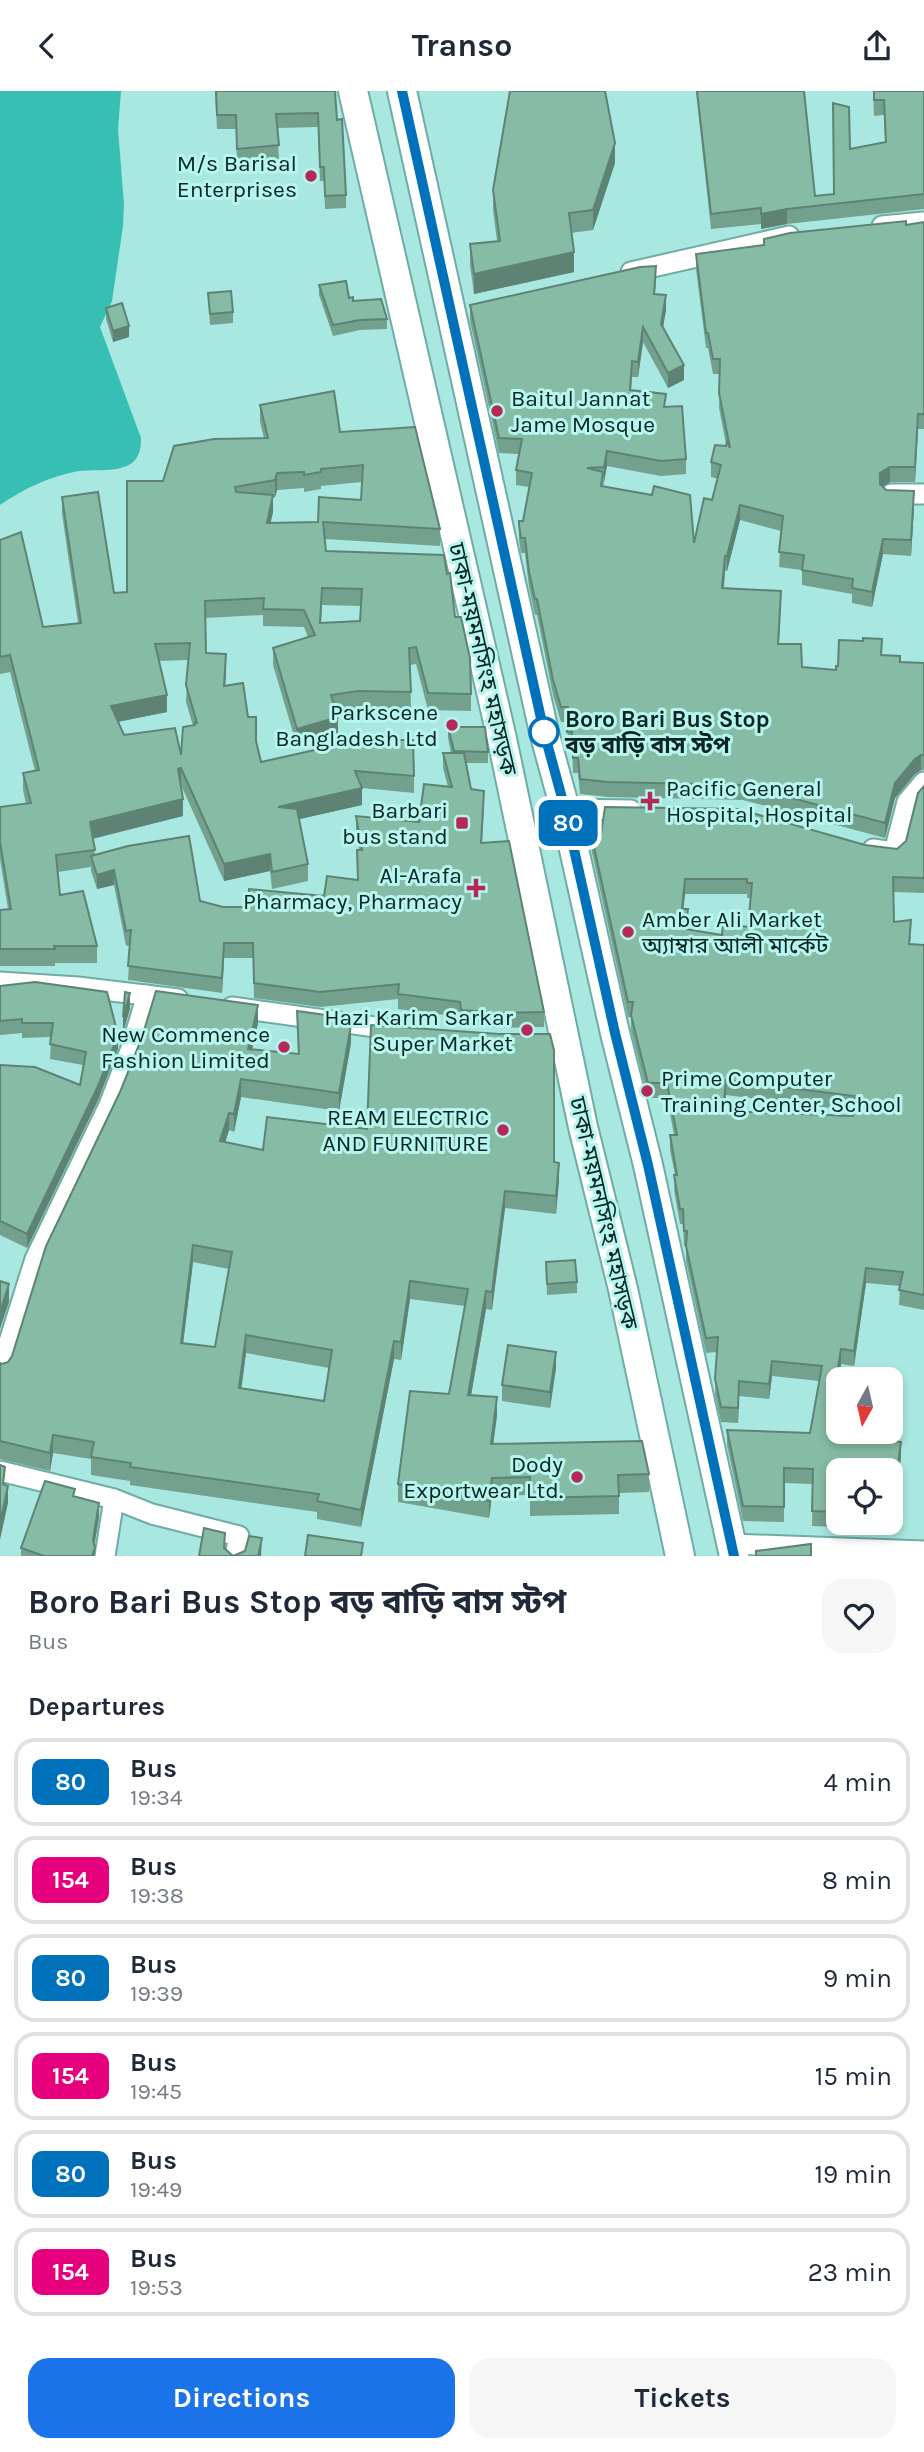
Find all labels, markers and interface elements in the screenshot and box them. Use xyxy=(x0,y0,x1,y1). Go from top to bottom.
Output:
icon: back xyxy=(28,27,66,65)
text: Transo xyxy=(412,27,512,64)
icon: share xyxy=(858,27,896,65)
place label: M/s Barisal Enterprises xyxy=(177,150,297,203)
marker: M/s Barisal Enterprises xyxy=(303,168,319,184)
place label: Baitul Jannat Jame Mosque xyxy=(511,385,655,438)
marker: Baitul Jannat Jame Mosque xyxy=(489,403,505,419)
street label: ঢাকা-ময়মনসিংহ মহাসড়ক xyxy=(442,539,523,778)
place label: Parkscene Bangladesh Ltd xyxy=(275,699,438,752)
place label: Boro Bari Bus Stop বড় বাড়ি বাস স্টপ xyxy=(564,706,770,759)
marker: Parkscene Bangladesh Ltd xyxy=(444,717,460,733)
marker: Boro Bari Bus Stop বড় বাড়ি বাস স্টপ xyxy=(529,717,559,747)
place label: Pacific General Hospital, Hospital xyxy=(666,775,852,828)
marker: Pacific General Hospital, Hospital xyxy=(640,791,660,811)
place label: Barbari bus stand xyxy=(342,797,448,850)
line badge: 80 xyxy=(536,800,600,846)
text: 80 xyxy=(553,809,583,837)
marker: Barbari bus stand xyxy=(454,815,470,831)
place label: Al-Arafa Pharmacy, Pharmacy xyxy=(243,862,462,915)
marker: Al-Arafa Pharmacy, Pharmacy xyxy=(468,880,484,896)
place label: Amber Ali Market অ্যাম্বার আলী মার্কেট xyxy=(641,906,829,959)
marker: Amber Ali Market অ্যাম্বার আলী মার্কেট xyxy=(620,924,636,940)
place label: Hazi Karim Sarkar Super Market xyxy=(324,1004,514,1057)
place label: New Commence Fashion Limited xyxy=(101,1021,270,1074)
marker: Hazi Karim Sarkar Super Market xyxy=(519,1022,535,1038)
marker: New Commence Fashion Limited xyxy=(276,1039,292,1055)
place label: Prime Computer Training Center, School xyxy=(661,1065,902,1118)
marker: Prime Computer Training Center, School xyxy=(639,1083,655,1099)
street label: ঢাকা-ময়মনসিংহ মহাসড়ক xyxy=(563,1093,644,1332)
place label: REAM ELECTRIC AND FURNITURE xyxy=(323,1104,489,1157)
marker: REAM ELECTRIC AND FURNITURE xyxy=(495,1122,511,1138)
north arrow xyxy=(826,1367,903,1444)
map controls xyxy=(826,1367,903,1535)
place label: Dody Exportwear Ltd. xyxy=(403,1451,563,1504)
button: locate xyxy=(826,1458,903,1535)
marker: Dody Exportwear Ltd. xyxy=(569,1469,585,1485)
button: heart xyxy=(822,1579,896,1653)
text: Boro Bari Bus Stop বড় বাড়ি বাস স্টপ xyxy=(28,1583,566,1621)
text: Bus xyxy=(28,1628,68,1655)
text: Departures xyxy=(28,1691,165,1722)
text: Bus xyxy=(130,1753,177,1784)
text: 4 min xyxy=(824,1767,892,1798)
text: 80 xyxy=(55,1768,86,1796)
text: 19:34 xyxy=(130,1784,183,1811)
text: Bus xyxy=(130,1851,177,1882)
text: 8 min xyxy=(822,1865,892,1896)
text: 154 xyxy=(52,1866,89,1894)
text: 19:38 xyxy=(130,1882,184,1909)
text: Bus xyxy=(130,1949,177,1980)
text: 9 min xyxy=(823,1963,892,1994)
text: 80 xyxy=(55,1964,86,1992)
text: 19:39 xyxy=(130,1980,183,2007)
text: Bus xyxy=(130,2047,177,2078)
text: 15 min xyxy=(815,2061,892,2092)
text: 154 xyxy=(52,2062,89,2090)
text: 19:45 xyxy=(130,2078,182,2105)
text: Bus xyxy=(130,2145,177,2176)
text: 19 min xyxy=(814,2159,892,2190)
text: 80 xyxy=(55,2160,86,2188)
text: 19:49 xyxy=(130,2176,182,2203)
text: Bus xyxy=(130,2243,177,2274)
text: 23 min xyxy=(808,2257,892,2288)
text: 154 xyxy=(52,2258,89,2286)
text: 19:53 xyxy=(130,2274,183,2301)
button: Directions xyxy=(28,2358,455,2438)
button: Tickets xyxy=(469,2358,896,2438)

